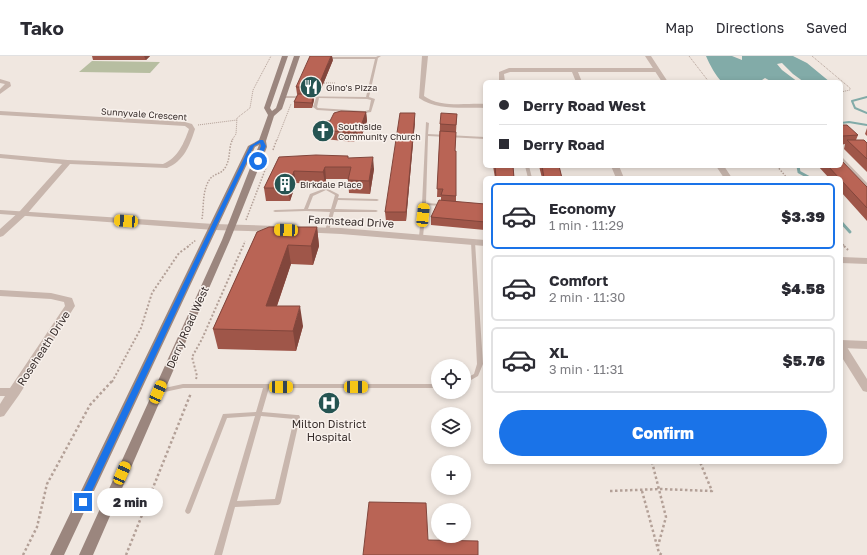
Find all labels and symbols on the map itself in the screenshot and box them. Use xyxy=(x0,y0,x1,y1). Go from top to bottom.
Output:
restaurant icon: Gino's Pizza xyxy=(298,74,324,100)
place label: Gino's Pizza xyxy=(326,82,377,93)
street label: Sunnyvale Crescent xyxy=(101,106,188,123)
church icon: Southside Community Church xyxy=(310,118,336,144)
place label: Southside Community Church xyxy=(338,121,421,142)
route start xyxy=(249,152,267,170)
building icon: Birkdale Place xyxy=(272,171,298,197)
place label: Birkdale Place xyxy=(300,179,362,190)
car xyxy=(416,202,430,228)
street label: Farmstead Drive xyxy=(308,212,394,230)
car xyxy=(114,214,138,228)
car xyxy=(274,224,298,236)
street label: Derry Road West xyxy=(163,284,211,370)
street label: Roseheath Drive xyxy=(14,308,72,388)
car xyxy=(148,379,168,405)
car xyxy=(269,381,293,393)
car xyxy=(344,381,368,393)
hospital icon: Milton District Hospital xyxy=(316,390,342,416)
place label: Milton District Hospital xyxy=(292,417,366,443)
car xyxy=(112,460,132,486)
callout: 2 min xyxy=(97,488,163,516)
route end xyxy=(74,493,92,511)

